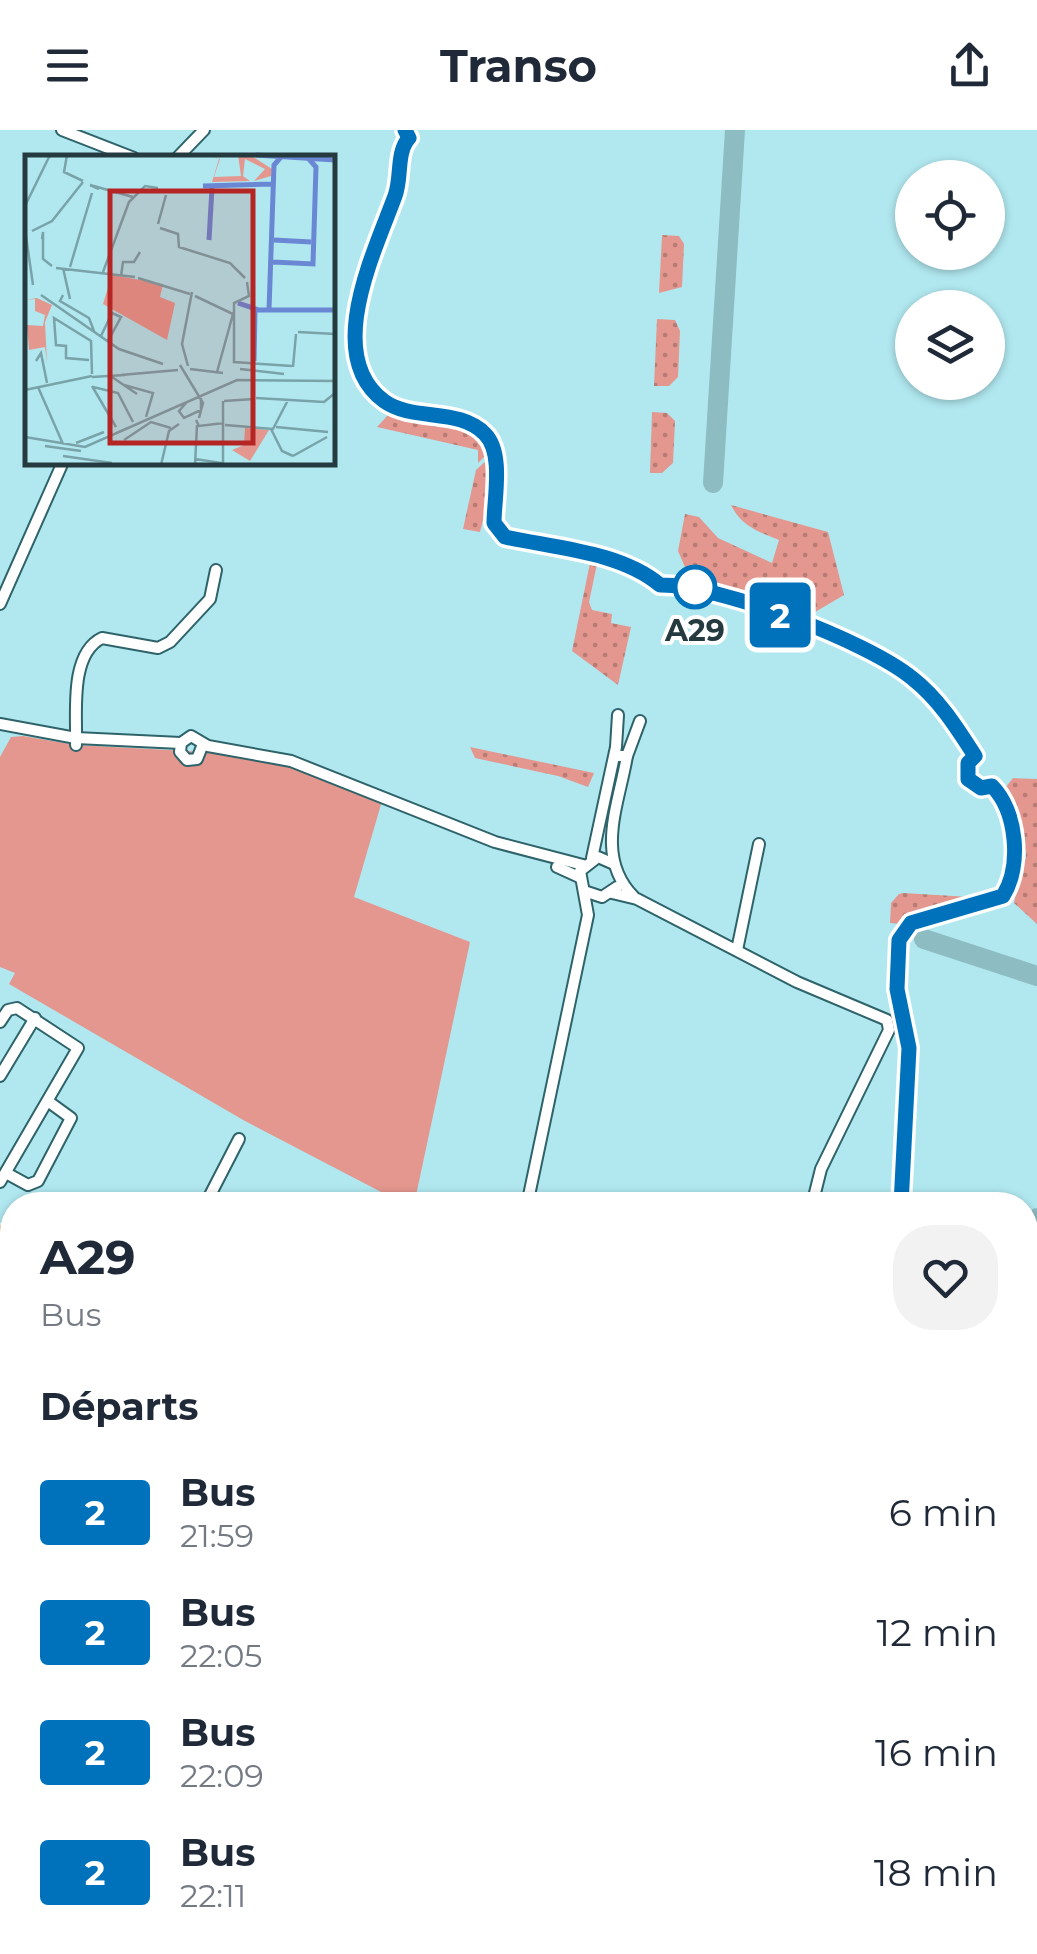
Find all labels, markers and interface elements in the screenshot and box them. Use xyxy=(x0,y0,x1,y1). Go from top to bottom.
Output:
icon: menu xyxy=(40,38,95,93)
text: Transo xyxy=(440,38,597,93)
icon: share xyxy=(942,38,997,93)
inset map xyxy=(25,155,335,465)
map controls xyxy=(895,160,1005,400)
button: locate xyxy=(895,160,1005,270)
button: layers xyxy=(895,290,1005,400)
marker: A29 xyxy=(674,566,716,608)
line badge: 2 xyxy=(748,582,812,648)
text: 2 xyxy=(770,594,790,637)
place label: A29 xyxy=(664,612,725,649)
button: heart xyxy=(893,1225,998,1330)
text: A29 xyxy=(40,1228,136,1286)
text: Bus xyxy=(40,1295,101,1334)
text: Départs xyxy=(40,1383,198,1430)
text: Bus xyxy=(180,1469,255,1516)
text: 6 min xyxy=(889,1489,998,1536)
text: 2 xyxy=(85,1491,105,1534)
text: 21:59 xyxy=(180,1516,254,1555)
text: Bus xyxy=(180,1589,255,1636)
text: 12 min xyxy=(877,1609,998,1656)
text: 2 xyxy=(85,1611,105,1654)
text: 22:05 xyxy=(180,1636,262,1675)
text: Bus xyxy=(180,1709,255,1756)
text: 16 min xyxy=(875,1729,998,1776)
text: 2 xyxy=(85,1731,105,1774)
text: 22:09 xyxy=(180,1756,264,1795)
text: Bus xyxy=(180,1829,255,1876)
text: 18 min xyxy=(874,1849,998,1896)
text: 2 xyxy=(85,1851,105,1894)
text: 22:11 xyxy=(180,1876,246,1915)

